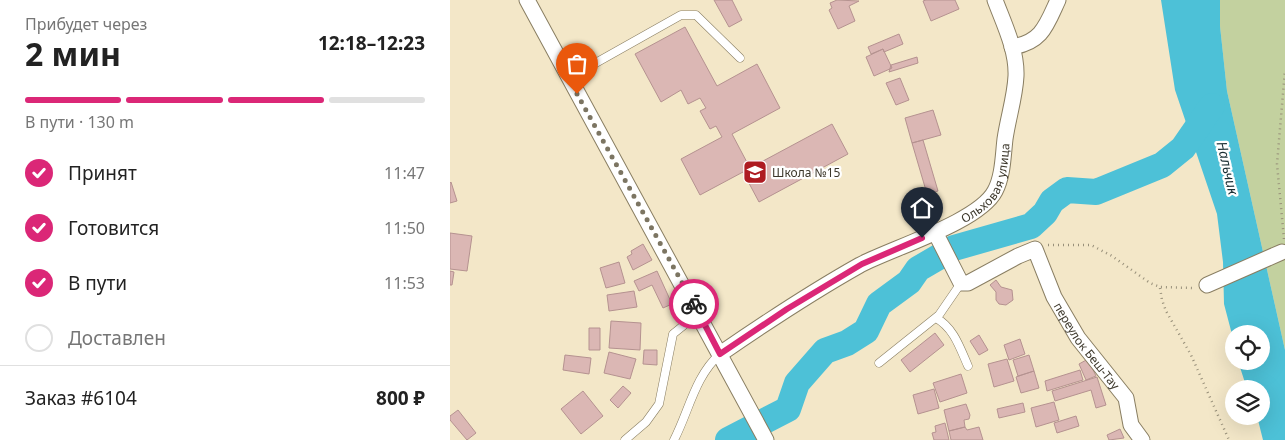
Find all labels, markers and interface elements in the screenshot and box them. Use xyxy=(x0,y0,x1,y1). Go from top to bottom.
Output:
text: Прибудет через xyxy=(25,13,147,35)
text: 12:18–12:23 xyxy=(318,30,425,56)
text: 2 мин xyxy=(25,32,121,75)
pin xyxy=(556,43,598,94)
icon: bag xyxy=(563,50,591,78)
text: В пути · 130 m xyxy=(25,111,134,133)
water label: Нальчик xyxy=(1213,139,1244,198)
street label: Ольховая улица xyxy=(957,142,1013,227)
icon: check xyxy=(25,159,53,187)
school or university icon: Школа №15 xyxy=(742,159,768,185)
text: Принят xyxy=(68,160,137,186)
text: 11:47 xyxy=(384,162,425,184)
place label: Школа №15 xyxy=(772,164,841,181)
pin xyxy=(901,187,943,238)
icon: home xyxy=(908,194,936,222)
icon: check xyxy=(25,214,53,242)
text: Готовится xyxy=(68,215,159,241)
text: 11:50 xyxy=(384,217,425,239)
icon: check xyxy=(25,269,53,297)
text: В пути xyxy=(68,270,127,296)
text: 11:53 xyxy=(384,272,425,294)
courier xyxy=(669,279,719,329)
icon: bike xyxy=(680,290,708,318)
street label: переулок Беш-Тау xyxy=(1050,299,1125,393)
text: Доставлен xyxy=(68,325,166,351)
map controls xyxy=(1225,325,1270,425)
button: locate xyxy=(1225,325,1270,370)
button: layers xyxy=(1225,380,1270,425)
text: Заказ #6104 xyxy=(25,385,137,411)
text: 800 ₽ xyxy=(376,385,425,411)

